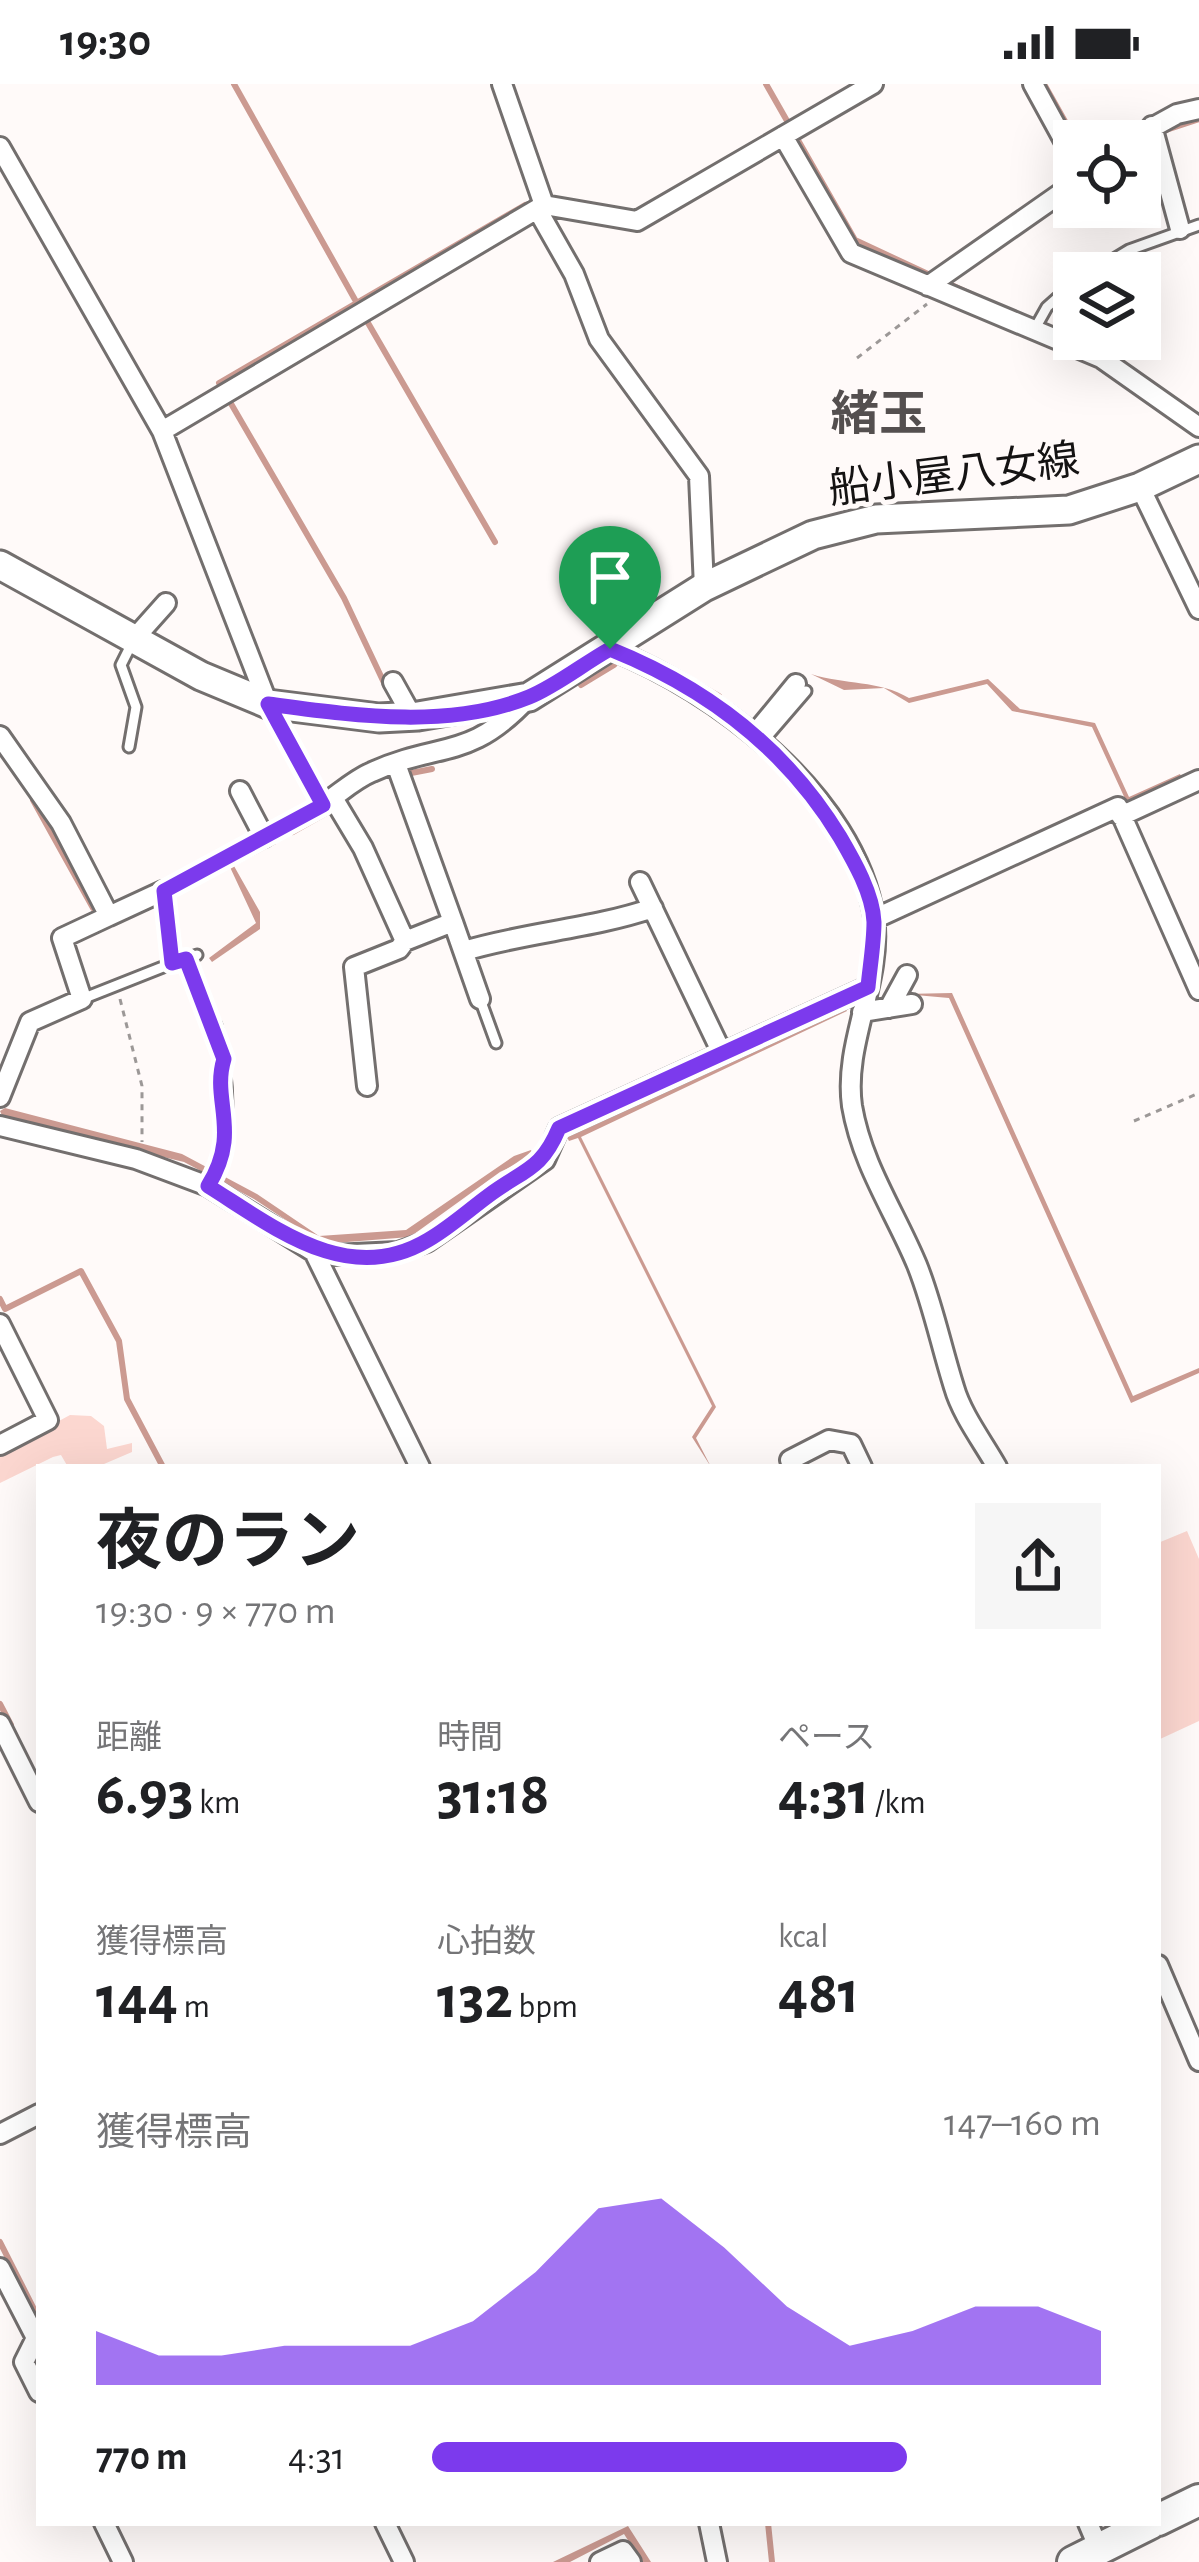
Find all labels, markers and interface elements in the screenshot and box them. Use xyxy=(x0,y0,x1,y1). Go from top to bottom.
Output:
text: 19:30 xyxy=(60,19,151,64)
map controls xyxy=(1053,120,1161,360)
button: locate xyxy=(1053,120,1161,228)
button: layers xyxy=(1053,252,1161,360)
district label: 緒玉 xyxy=(831,389,927,440)
street label: 船小屋八女線 xyxy=(826,437,1082,511)
pin xyxy=(559,526,661,649)
icon: arrive xyxy=(577,544,643,610)
button: share xyxy=(975,1503,1101,1629)
text: 夜のラン xyxy=(96,1510,360,1576)
text: 19:30 · 9 × 770 m xyxy=(96,1592,336,1631)
text: 距離 xyxy=(96,1722,162,1755)
text: 時間 xyxy=(437,1722,503,1755)
text: ペース xyxy=(778,1722,875,1755)
text: 6.93 xyxy=(96,1765,194,1825)
text: 31:18 xyxy=(437,1765,549,1825)
text: 4:31 xyxy=(778,1765,869,1825)
text: km xyxy=(194,1787,240,1820)
text: /km xyxy=(869,1787,926,1820)
text: kcal xyxy=(778,1921,828,1954)
text: 獲得標高 xyxy=(96,1926,228,1959)
text: 心拍数 xyxy=(437,1926,536,1959)
text: 481 xyxy=(778,1964,859,2024)
text: 144 xyxy=(96,1969,178,2029)
text: 132 xyxy=(437,1969,513,2029)
text: m xyxy=(178,1991,210,2024)
text: bpm xyxy=(513,1991,578,2024)
text: 147–160 m xyxy=(944,2104,1101,2143)
text: 獲得標高 xyxy=(96,2114,252,2153)
text: 770 m xyxy=(96,2438,187,2477)
text: 4:31 xyxy=(288,2438,345,2477)

